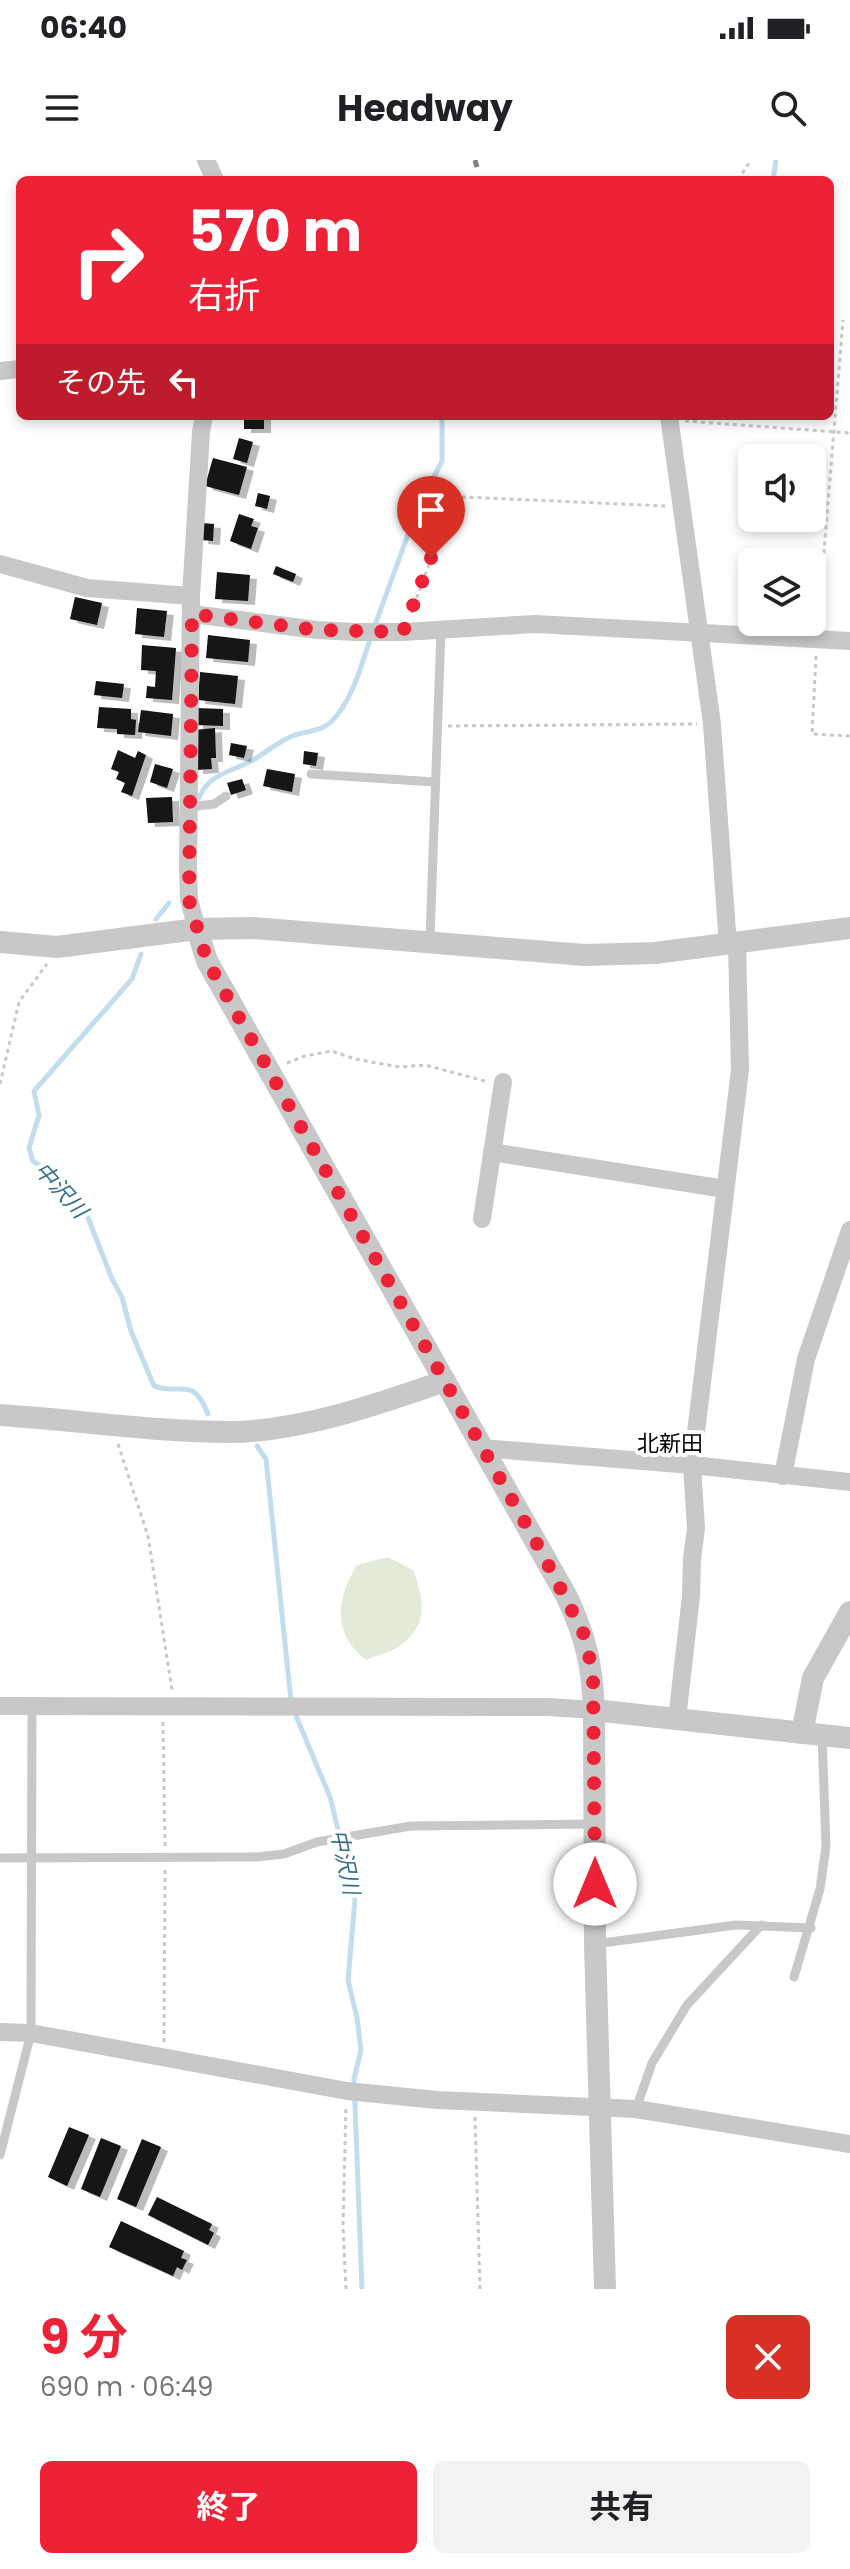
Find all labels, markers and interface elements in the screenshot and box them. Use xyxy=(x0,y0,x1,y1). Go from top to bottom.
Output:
text: 06:40 xyxy=(40,6,127,49)
text: Headway xyxy=(337,83,513,134)
icon: menu xyxy=(40,86,84,130)
icon: search xyxy=(766,86,810,130)
text: 570 m xyxy=(188,192,362,271)
icon: right xyxy=(56,208,160,312)
text: 右折 xyxy=(188,270,260,321)
icon: left xyxy=(162,360,206,404)
text: その先 xyxy=(56,361,146,404)
map controls xyxy=(738,444,826,636)
button: sound xyxy=(738,444,826,532)
pin xyxy=(397,476,465,558)
icon: arrive xyxy=(409,488,453,532)
button: layers xyxy=(738,548,826,636)
water label: 中沢川 xyxy=(27,1155,96,1226)
district label: 北新田 xyxy=(637,1428,703,1459)
water label: 中沢川 xyxy=(323,1826,367,1899)
position arrow xyxy=(553,1842,637,1926)
text: 9 分 xyxy=(40,2304,128,2371)
button: close xyxy=(726,2315,810,2399)
text: 690 m · 06:49 xyxy=(40,2369,213,2405)
button: 終了 xyxy=(40,2461,417,2553)
button: 共有 xyxy=(433,2461,810,2553)

